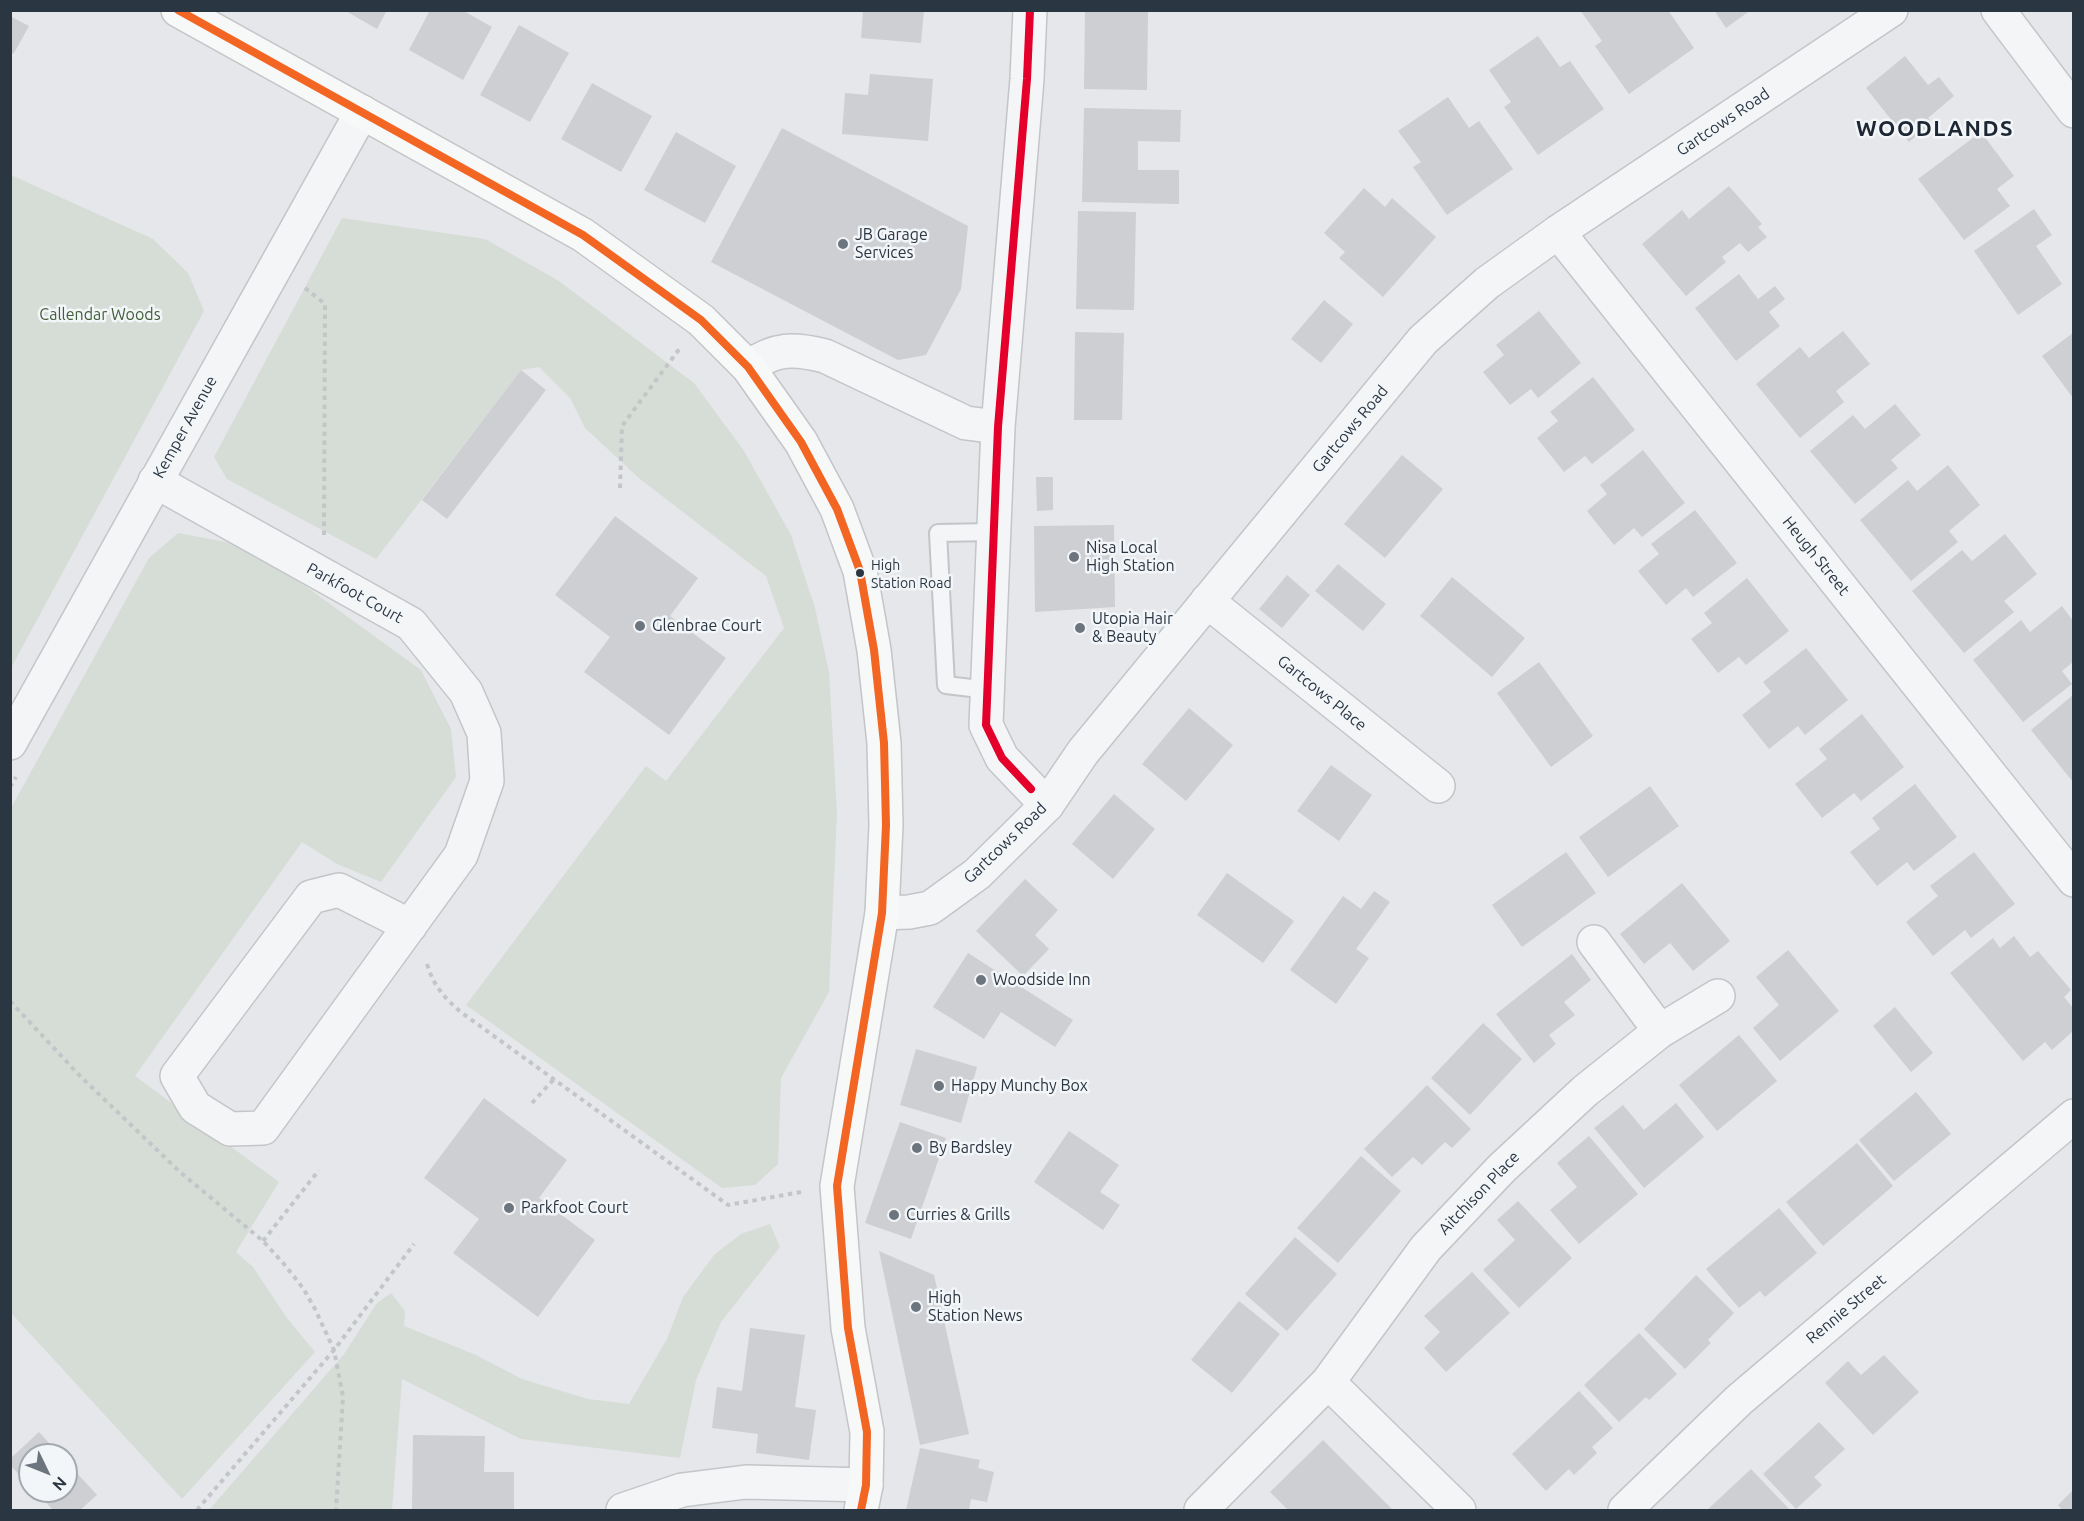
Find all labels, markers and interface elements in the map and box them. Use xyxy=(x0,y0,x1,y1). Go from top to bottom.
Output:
street label: Gartcows Road xyxy=(1673,84,1773,160)
district label: WOODLANDS xyxy=(1856,116,2014,142)
place label: JB Garage Services xyxy=(855,225,928,263)
marker: JB Garage Services xyxy=(836,237,850,251)
park label: Callendar Woods xyxy=(39,305,161,325)
street label: Kemper Avenue xyxy=(149,372,221,482)
street label: Gartcows Road xyxy=(1308,382,1392,476)
street label: Heugh Street xyxy=(1778,513,1854,599)
place label: Nisa Local High Station xyxy=(1086,538,1175,576)
marker: Nisa Local High Station xyxy=(1067,550,1081,564)
place label: High Station Road xyxy=(871,557,952,590)
street label: Parkfoot Court xyxy=(303,559,407,627)
marker: High Station Road xyxy=(854,567,866,579)
place label: Utopia Hair & Beauty xyxy=(1092,609,1173,647)
place label: Glenbrae Court xyxy=(652,616,762,636)
marker: Glenbrae Court xyxy=(633,619,647,633)
marker: Utopia Hair & Beauty xyxy=(1073,621,1087,635)
street label: Gartcows Place xyxy=(1274,651,1370,735)
street label: Gartcows Road xyxy=(960,799,1050,887)
place label: Woodside Inn xyxy=(993,970,1091,990)
marker: Woodside Inn xyxy=(974,973,988,987)
place label: Happy Munchy Box xyxy=(951,1076,1088,1096)
marker: Happy Munchy Box xyxy=(932,1079,946,1093)
place label: By Bardsley xyxy=(929,1138,1012,1158)
marker: By Bardsley xyxy=(910,1141,924,1155)
street label: Aitchison Place xyxy=(1434,1147,1524,1239)
place label: Parkfoot Court xyxy=(521,1198,628,1218)
marker: Parkfoot Court xyxy=(502,1201,516,1215)
place label: Curries & Grills xyxy=(906,1205,1010,1225)
marker: Curries & Grills xyxy=(887,1208,901,1222)
street label: Rennie Street xyxy=(1802,1270,1890,1348)
place label: High Station News xyxy=(928,1288,1023,1326)
marker: High Station News xyxy=(909,1300,923,1314)
north arrow xyxy=(18,1443,78,1503)
text: N xyxy=(49,1473,70,1494)

